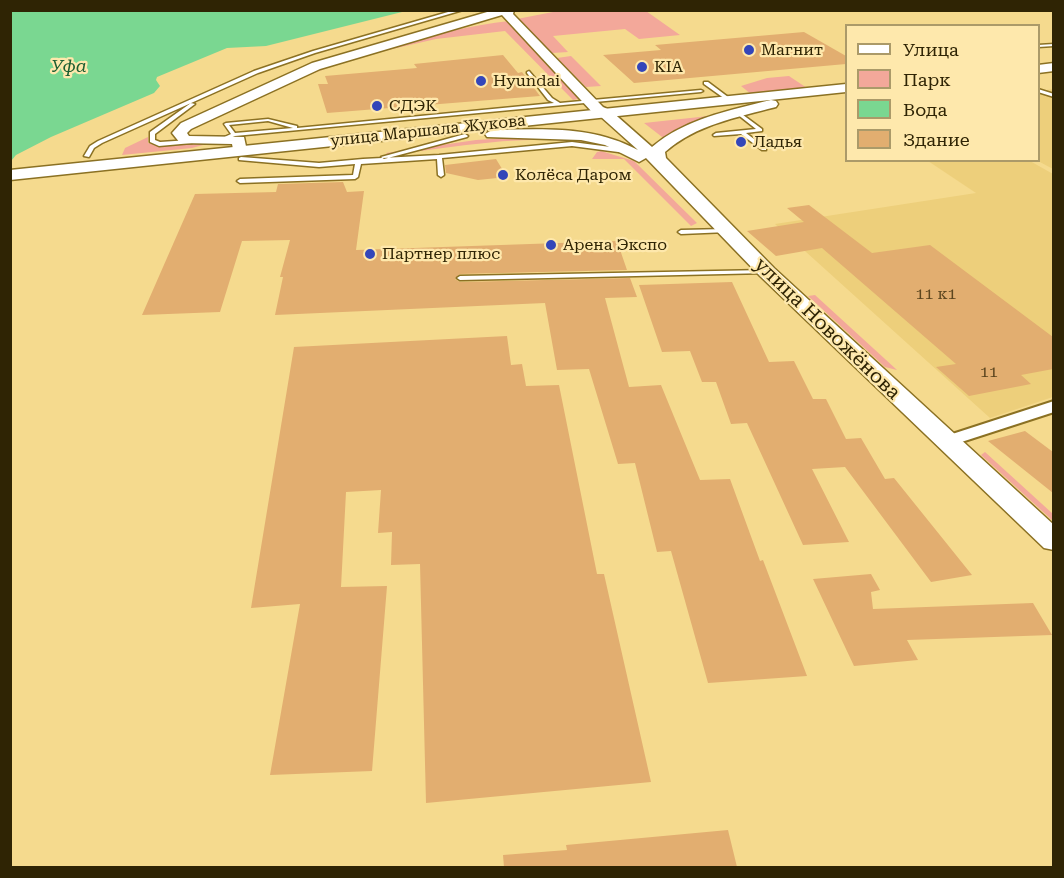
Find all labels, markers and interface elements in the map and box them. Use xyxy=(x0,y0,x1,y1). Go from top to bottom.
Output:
legend xyxy=(845,24,1040,162)
text: Улица xyxy=(903,39,959,60)
place label: Магнит xyxy=(761,40,823,60)
marker: Магнит xyxy=(742,43,756,57)
water label: Уфа xyxy=(51,56,87,78)
place label: KIA xyxy=(654,57,683,77)
marker: KIA xyxy=(635,60,649,74)
text: Парк xyxy=(903,69,951,90)
place label: Hyundai xyxy=(493,71,560,91)
marker: Hyundai xyxy=(474,74,488,88)
place label: СДЭК xyxy=(389,96,437,116)
marker: СДЭК xyxy=(370,99,384,113)
text: Вода xyxy=(903,99,947,120)
street label: улица Маршала Жукова xyxy=(329,111,527,151)
text: Здание xyxy=(903,129,970,150)
place label: Ладья xyxy=(753,132,802,152)
marker: Ладья xyxy=(734,135,748,149)
place label: Колёса Даром xyxy=(515,165,631,185)
marker: Колёса Даром xyxy=(496,168,510,182)
place label: Арена Экспо xyxy=(563,235,667,255)
marker: Арена Экспо xyxy=(544,238,558,252)
place label: Партнер плюс xyxy=(382,244,500,264)
marker: Партнер плюс xyxy=(363,247,377,261)
street label: улица Новожёнова xyxy=(749,253,905,405)
house number: 11 к1 xyxy=(915,284,957,304)
house number: 11 xyxy=(980,362,998,382)

